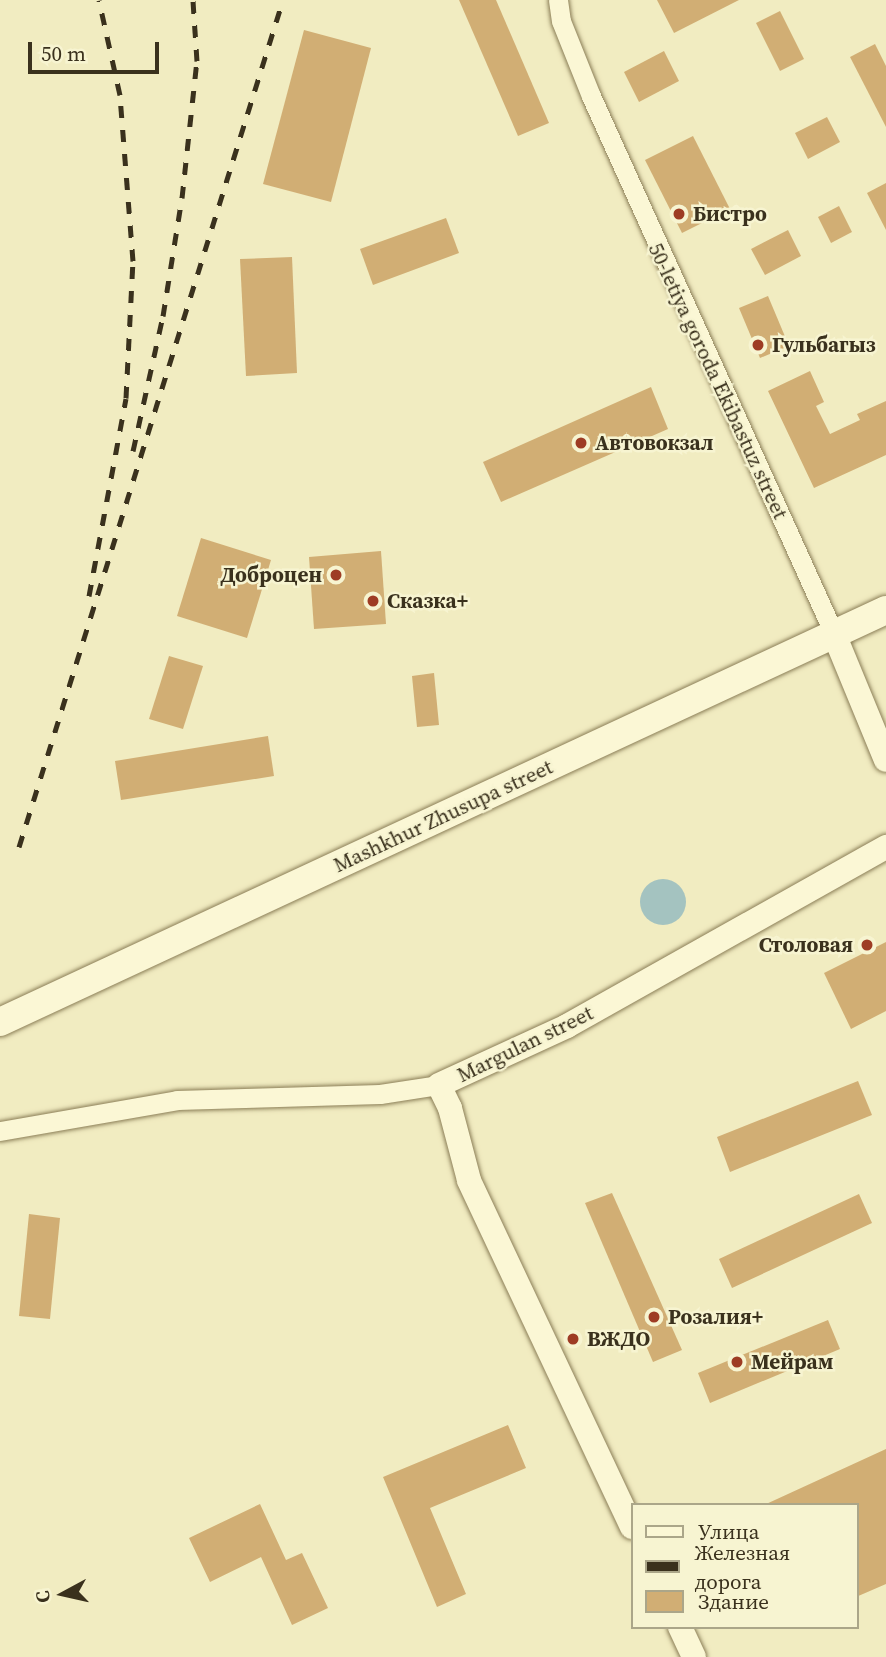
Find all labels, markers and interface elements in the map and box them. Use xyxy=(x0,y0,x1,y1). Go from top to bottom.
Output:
scale bar xyxy=(32,28,163,72)
text: 50 m xyxy=(41,39,86,68)
place label: Бистро xyxy=(693,201,767,227)
marker: Бистро xyxy=(671,206,687,222)
street label: 50-letiya goroda Ekibastuz street xyxy=(643,239,793,523)
place label: Гульбагыз xyxy=(772,332,876,358)
marker: Гульбагыз xyxy=(750,337,766,353)
place label: Автовокзал xyxy=(595,430,713,456)
marker: Автовокзал xyxy=(573,435,589,451)
place label: Доброцен xyxy=(220,562,322,588)
marker: Доброцен xyxy=(328,567,344,583)
place label: Сказка+ xyxy=(387,588,468,614)
marker: Сказка+ xyxy=(365,593,381,609)
street label: Mashkhur Zhusupa street xyxy=(329,754,557,878)
place label: Столовая xyxy=(759,932,853,958)
marker: Столовая xyxy=(859,937,875,953)
street label: Margulan street xyxy=(453,1000,597,1088)
place label: Розалия+ xyxy=(668,1304,763,1330)
marker: Розалия+ xyxy=(646,1309,662,1325)
place label: ВЖДО xyxy=(587,1326,650,1352)
marker: ВЖДО xyxy=(565,1331,581,1347)
place label: Мейрам xyxy=(751,1349,833,1375)
marker: Мейрам xyxy=(729,1354,745,1370)
legend xyxy=(630,1503,858,1629)
text: Улица xyxy=(698,1517,759,1546)
text: Железная дорога xyxy=(694,1538,790,1596)
north arrow xyxy=(28,1559,98,1629)
text: Здание xyxy=(698,1587,769,1616)
text: С xyxy=(29,1589,56,1605)

